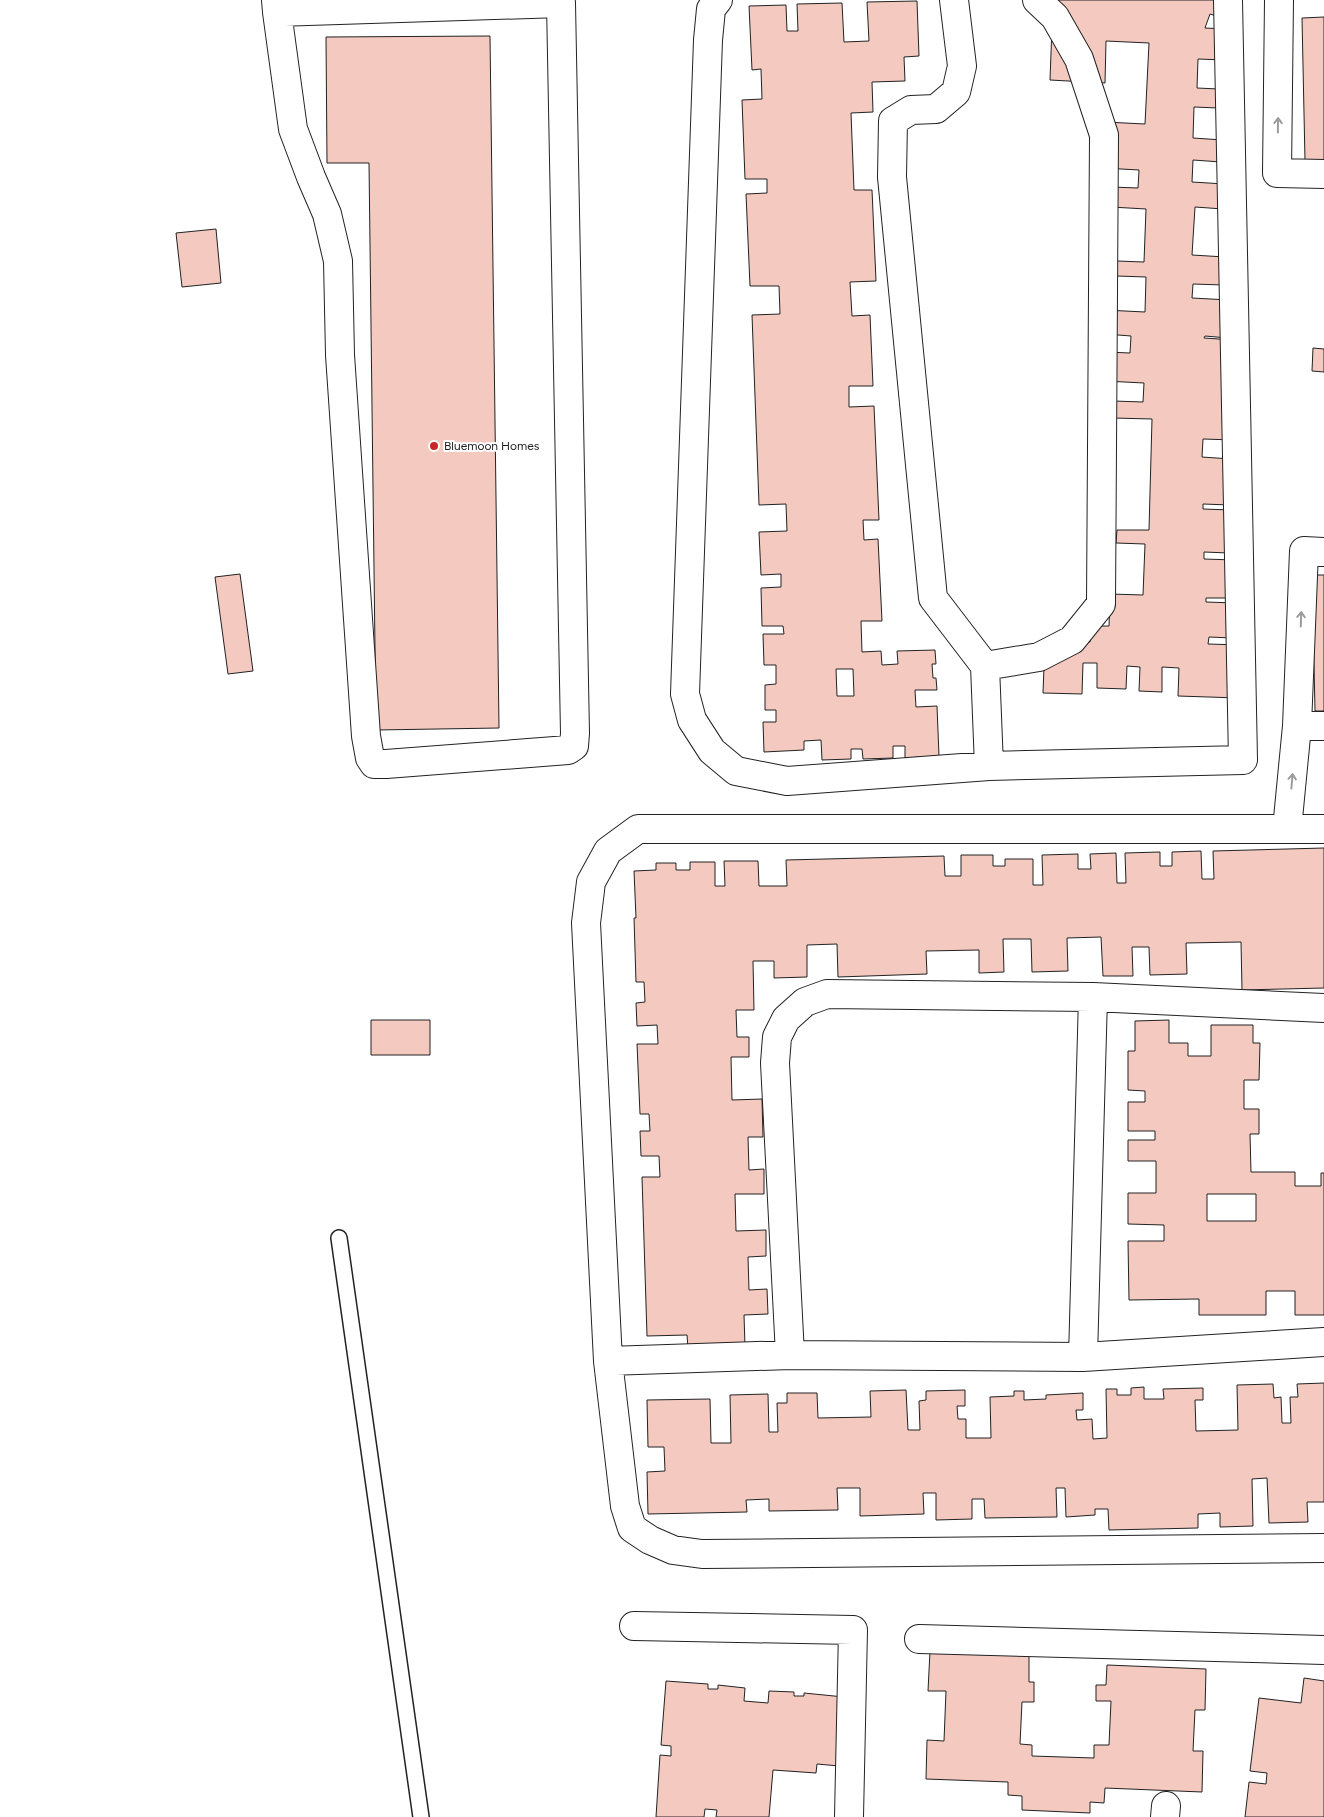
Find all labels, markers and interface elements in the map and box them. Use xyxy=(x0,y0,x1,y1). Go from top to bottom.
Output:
one-way arrow xyxy=(1273,117,1282,133)
place label: Bluemoon Homes xyxy=(444,439,540,453)
marker: Bluemoon Homes xyxy=(428,440,440,452)
one-way arrow xyxy=(1297,611,1306,627)
one-way arrow xyxy=(1287,773,1296,789)

